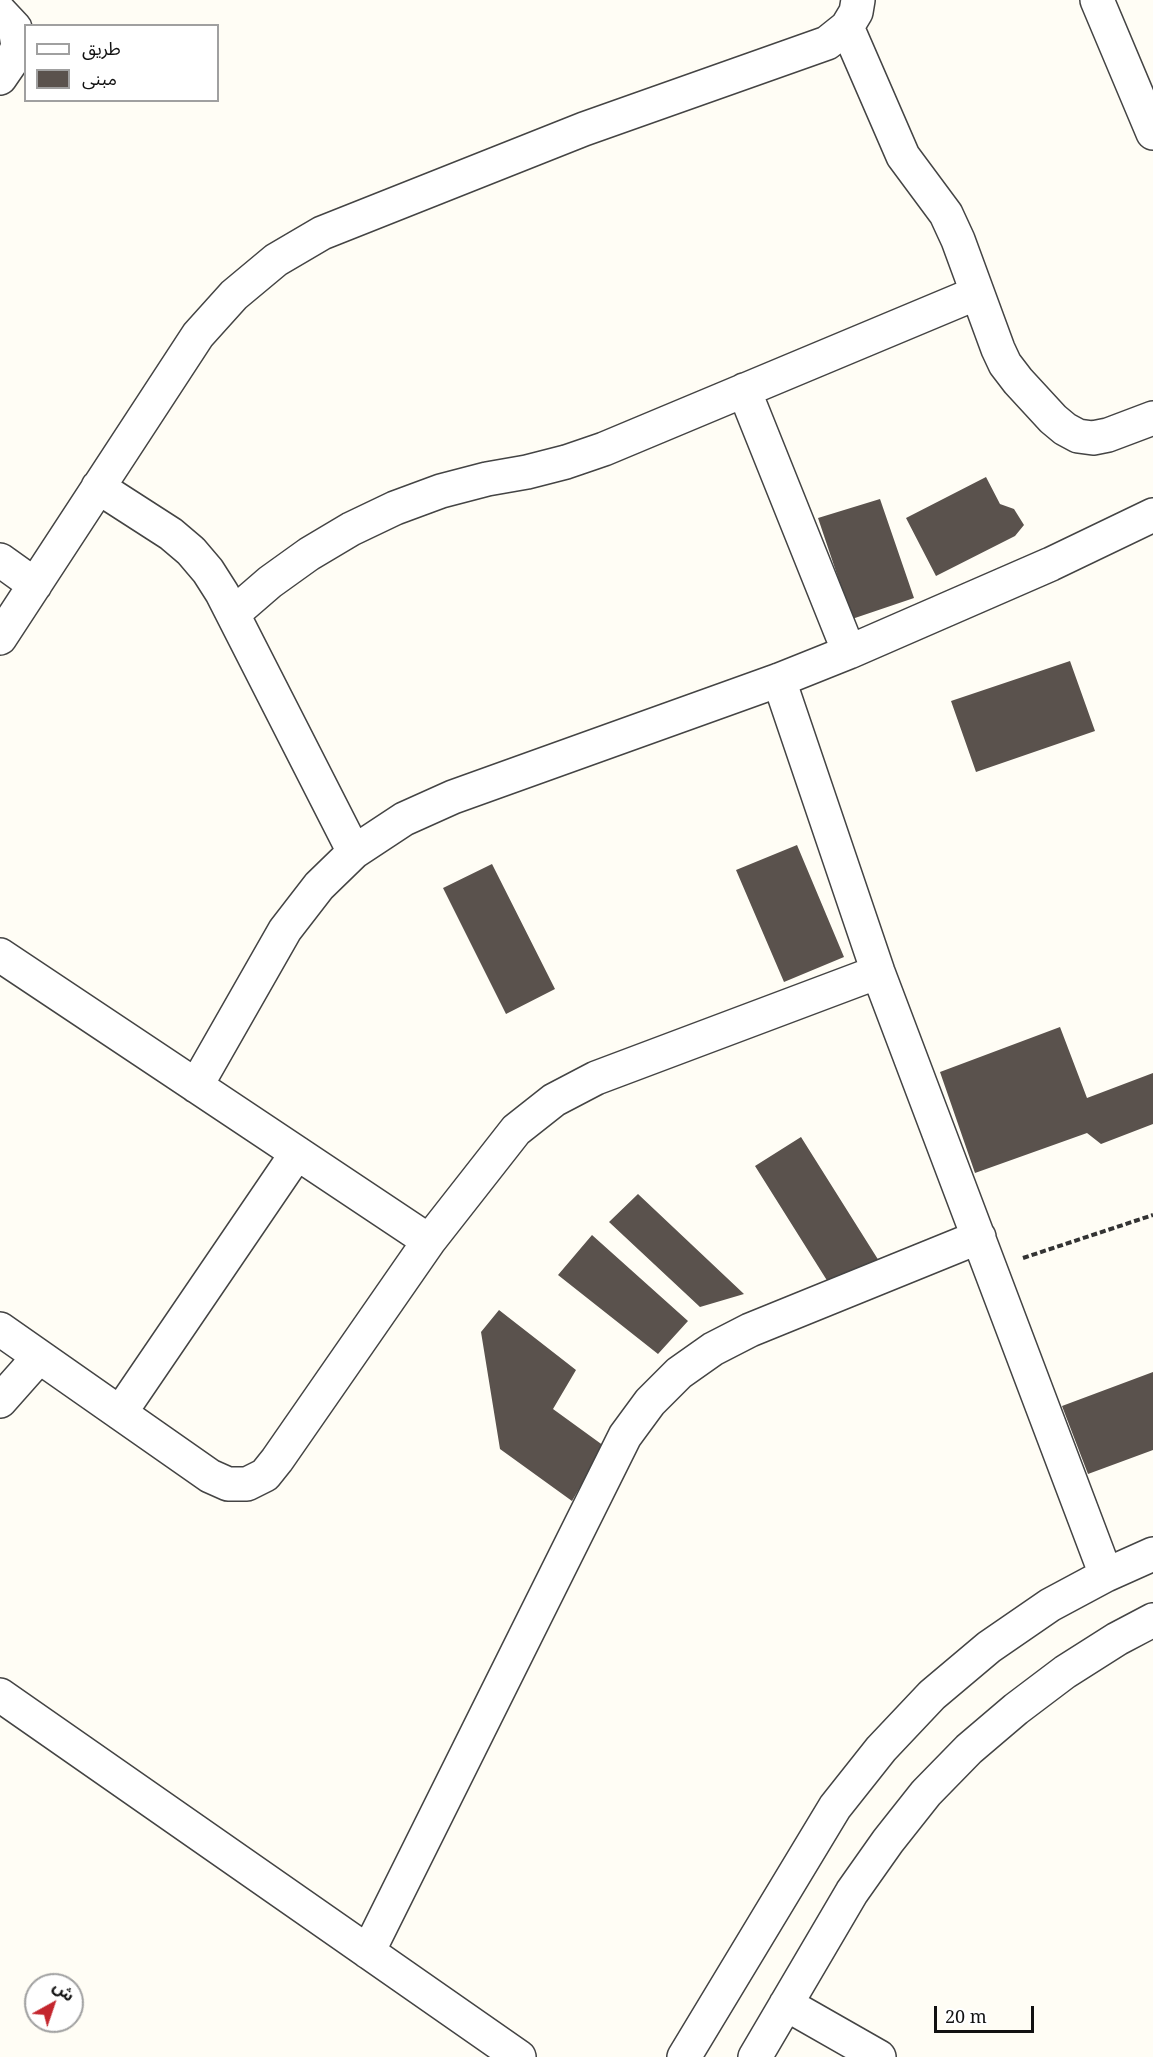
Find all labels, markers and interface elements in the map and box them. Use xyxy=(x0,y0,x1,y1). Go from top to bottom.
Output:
legend xyxy=(24,24,219,102)
text: طريق xyxy=(82,36,121,60)
text: مبنى xyxy=(82,66,117,90)
north arrow xyxy=(24,1973,84,2033)
text: ش xyxy=(49,1975,80,2006)
scale bar xyxy=(937,1994,1038,2032)
text: 20 m xyxy=(945,2004,987,2028)

